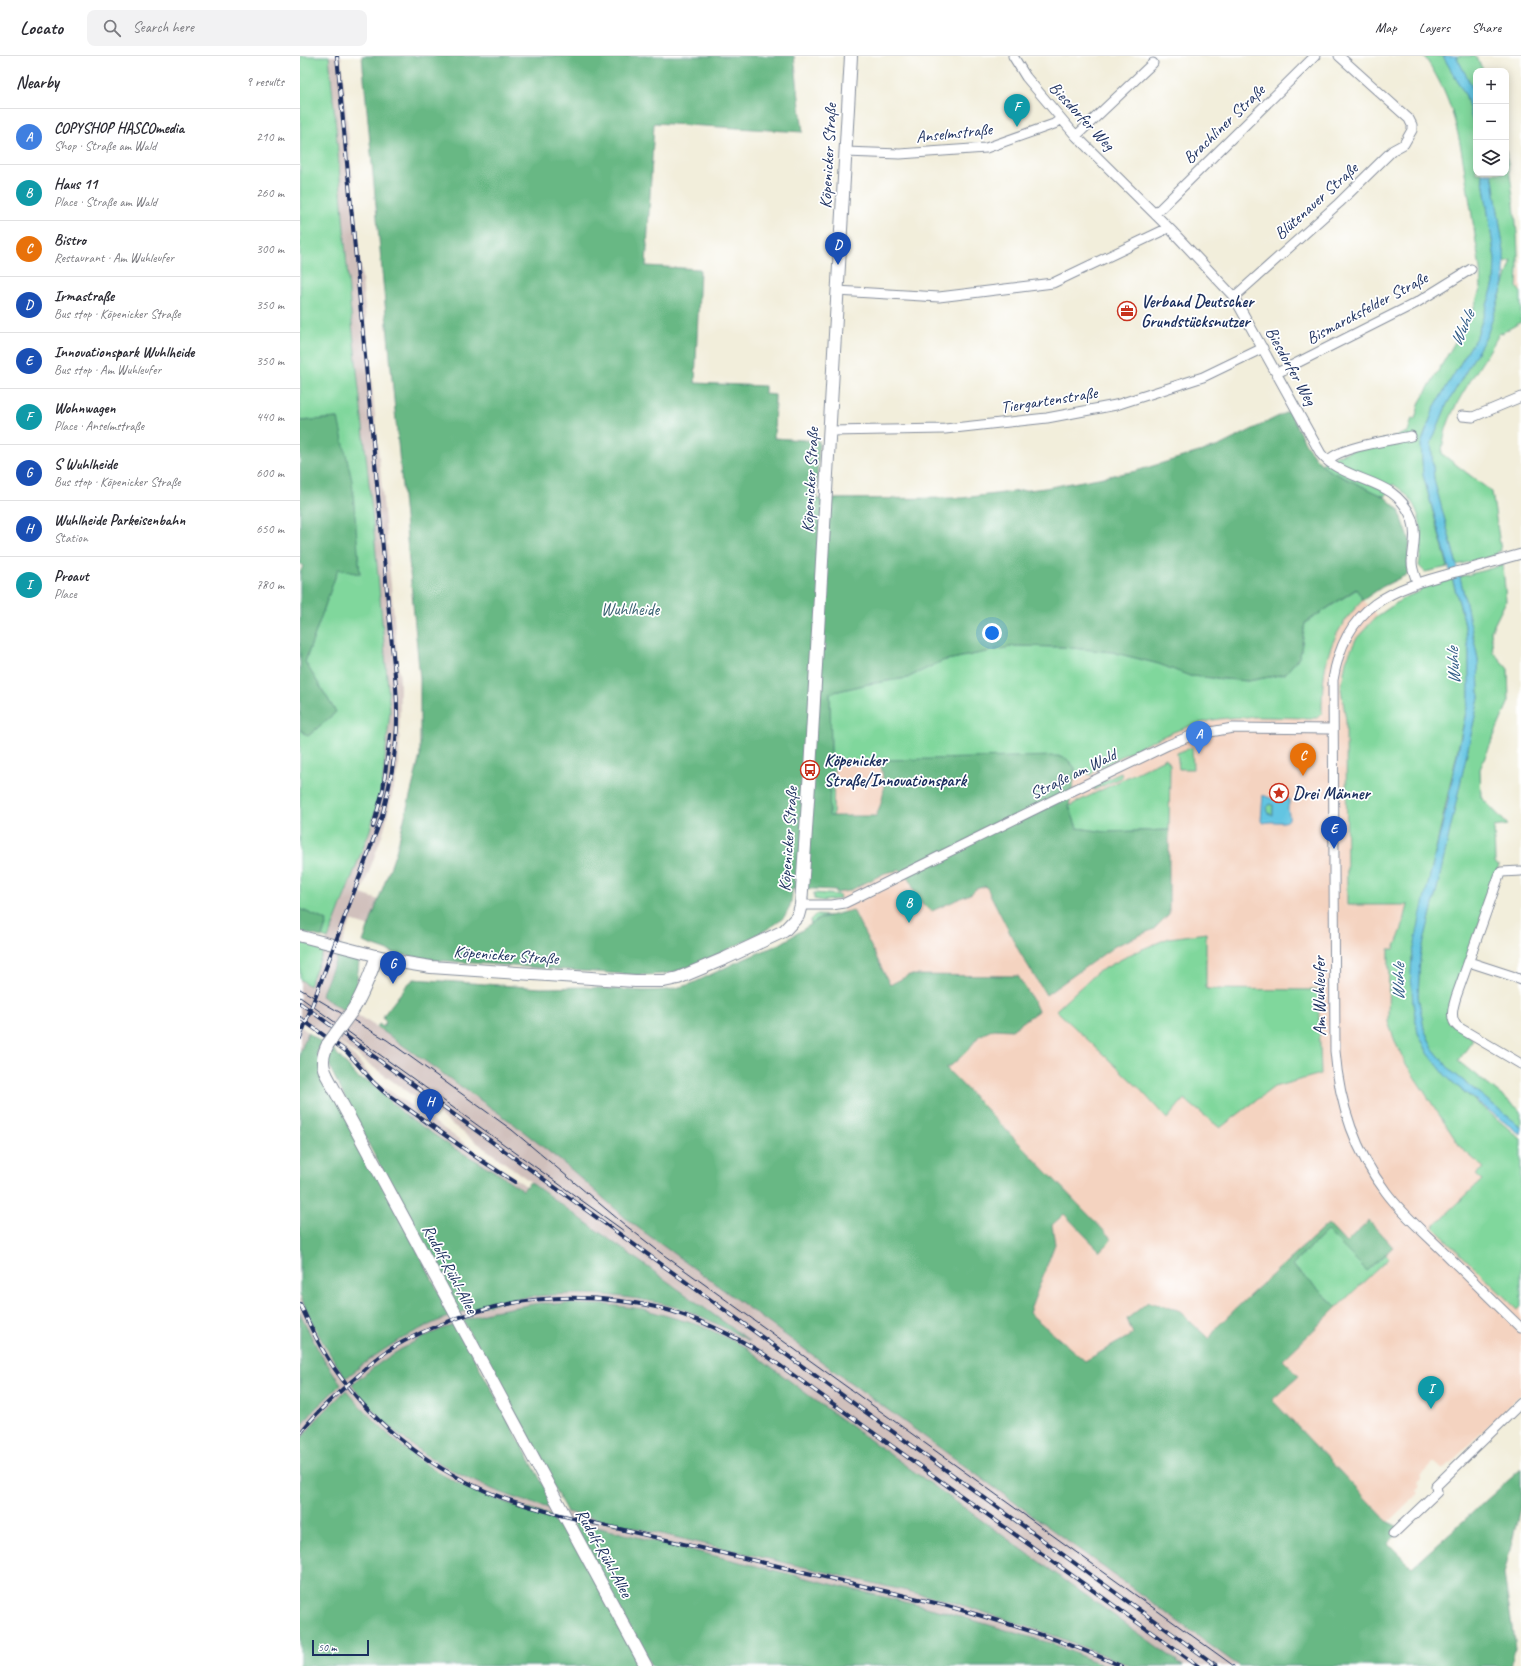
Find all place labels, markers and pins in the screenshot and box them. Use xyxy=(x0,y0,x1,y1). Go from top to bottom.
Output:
pin: F xyxy=(1004,94,1030,127)
pin: D xyxy=(825,232,851,265)
place label: Verband Deutscher Grundstücksnutzer xyxy=(1141,291,1255,332)
office icon: Verband Deutscher Grundstücksnutzer xyxy=(1116,300,1138,322)
pin: A xyxy=(1186,721,1212,754)
pin: C xyxy=(1290,743,1316,776)
place label: Köpenicker Straße/Innovationspark xyxy=(824,750,968,791)
bus stop icon: Köpenicker Straße/Innovationspark xyxy=(799,759,821,781)
place icon: Drei Männer xyxy=(1268,782,1290,804)
place label: Drei Männer xyxy=(1293,783,1371,804)
pin: E xyxy=(1321,816,1347,849)
pin: B xyxy=(896,890,922,923)
pin: G xyxy=(380,951,406,984)
pin: H xyxy=(417,1089,443,1122)
pin: I xyxy=(1418,1376,1444,1409)

